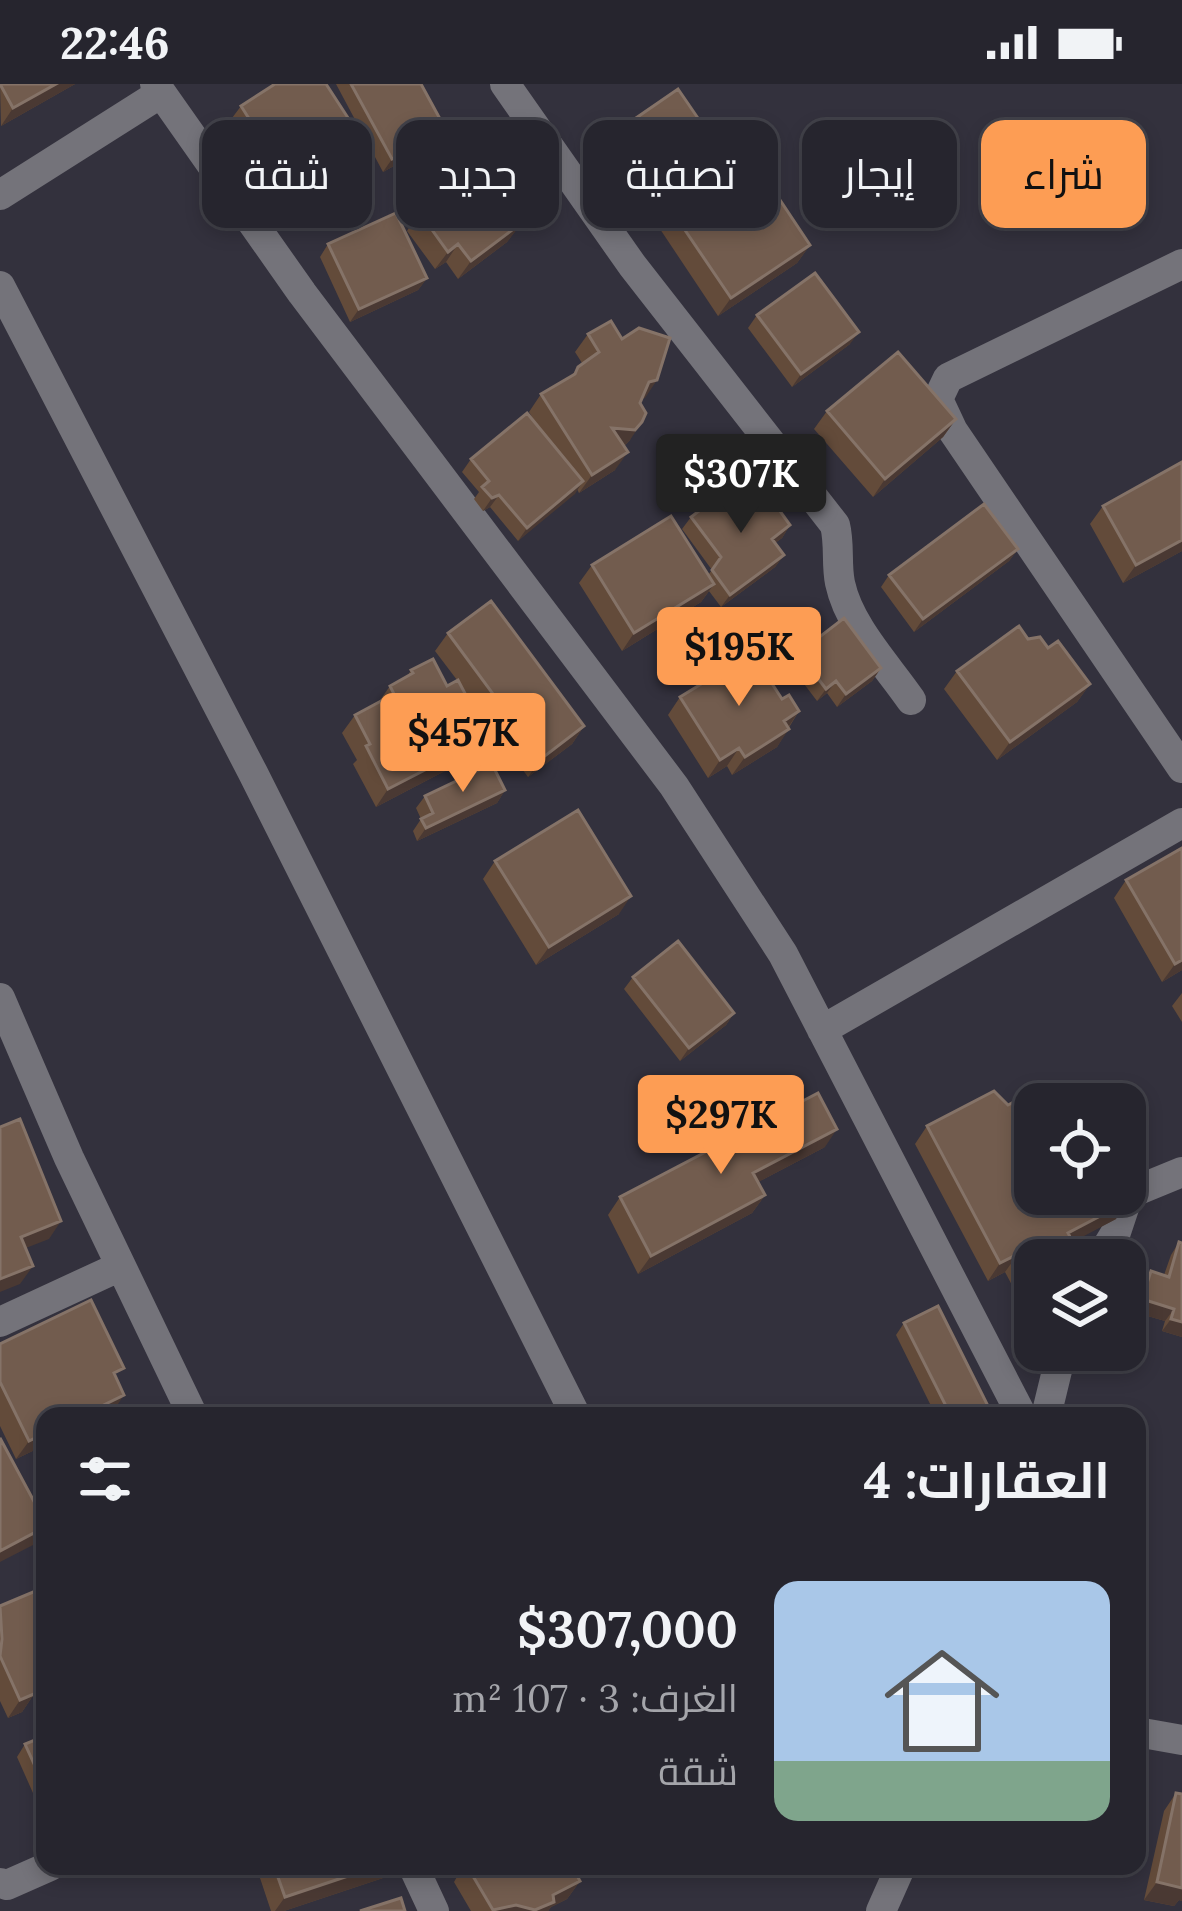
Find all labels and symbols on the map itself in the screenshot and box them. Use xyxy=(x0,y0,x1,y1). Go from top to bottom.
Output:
pin: $307K xyxy=(657,434,825,536)
pin: $195K xyxy=(655,607,823,709)
pin: $457K xyxy=(379,693,547,795)
pin: $297K xyxy=(637,1075,805,1177)

